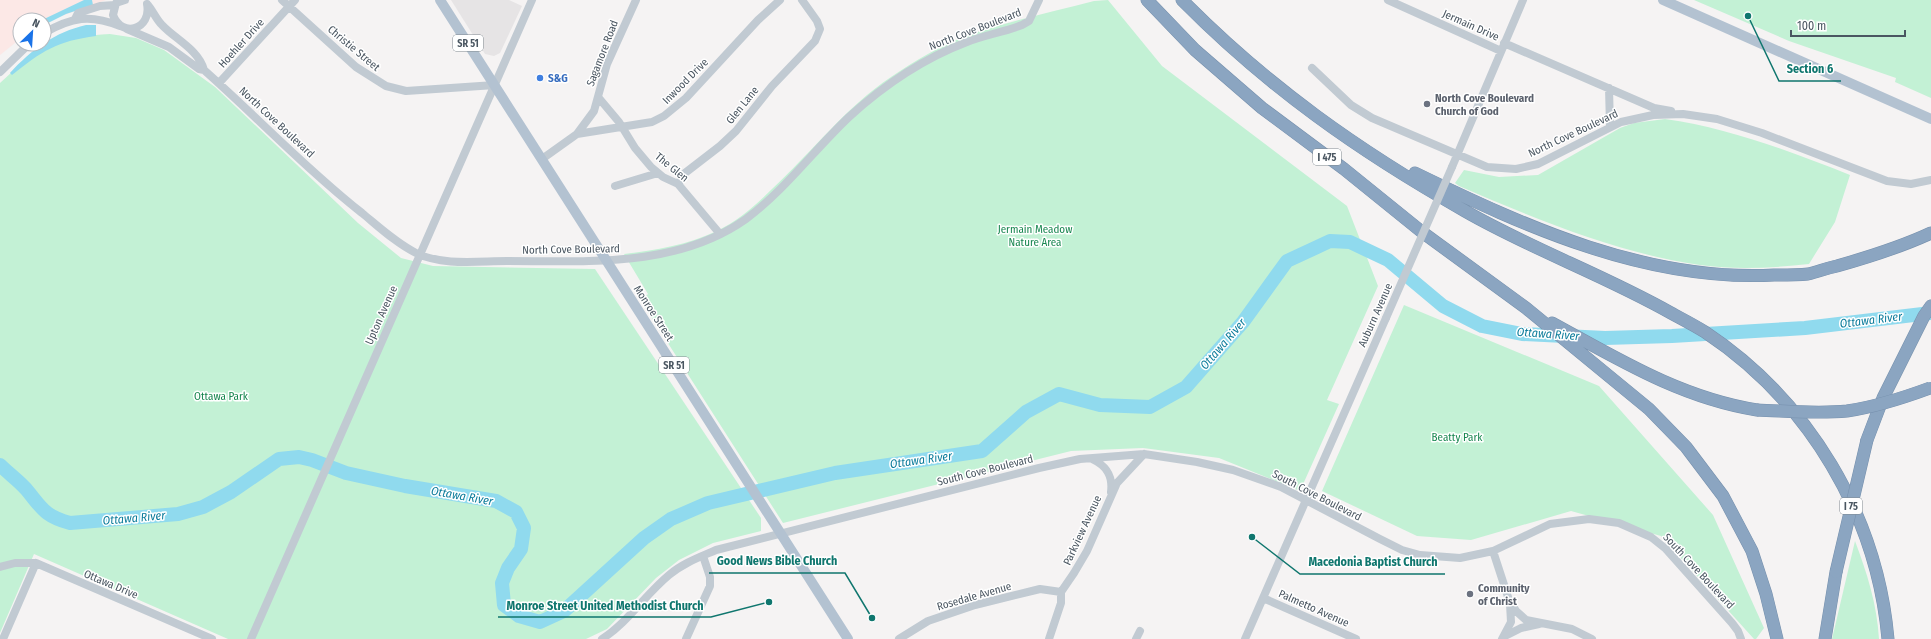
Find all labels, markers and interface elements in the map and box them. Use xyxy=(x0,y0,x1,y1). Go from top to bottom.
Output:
street label: North Cove Boulevard xyxy=(927,6,1023,53)
street label: Jermain Drive xyxy=(1440,7,1501,44)
north arrow xyxy=(12,12,52,52)
scale bar xyxy=(1791,12,1905,38)
text: N xyxy=(30,16,42,31)
street label: Hoehler Drive xyxy=(216,16,267,71)
street label: Sagamore Road xyxy=(584,18,621,88)
text: 100 m xyxy=(1797,19,1826,33)
street label: Christie Street xyxy=(325,23,383,74)
road number: SR 51 xyxy=(453,35,483,51)
street label: Inwood Drive xyxy=(660,56,711,107)
callout: Section 6 xyxy=(1779,57,1841,81)
text: Section 6 xyxy=(1787,62,1833,76)
place label: S&G xyxy=(548,72,568,85)
marker: S&G xyxy=(535,73,545,83)
street label: North Cove Boulevard xyxy=(237,84,317,160)
street label: Glen Lane xyxy=(723,84,761,127)
place label: North Cove Boulevard Church of God xyxy=(1435,92,1534,118)
marker: North Cove Boulevard Church of God xyxy=(1422,99,1432,109)
street label: North Cove Boulevard xyxy=(1526,107,1620,160)
road number: I 475 xyxy=(1313,149,1341,165)
street label: The Glen xyxy=(652,150,691,185)
park label: Jermain Meadow Nature Area xyxy=(998,223,1072,249)
street label: North Cove Boulevard xyxy=(522,242,620,257)
street label: Auburn Avenue xyxy=(1356,281,1395,349)
street label: Monroe Street xyxy=(631,283,677,344)
street label: Upton Avenue xyxy=(363,284,400,347)
water label: Ottawa River xyxy=(1839,309,1904,331)
water label: Ottawa River xyxy=(1197,315,1249,372)
water label: Ottawa River xyxy=(1516,325,1581,343)
road number: SR 51 xyxy=(659,357,689,373)
park label: Ottawa Park xyxy=(194,390,249,403)
park label: Beatty Park xyxy=(1432,431,1483,444)
water label: Ottawa River xyxy=(889,449,954,471)
street label: South Cove Boulevard xyxy=(936,452,1034,489)
street label: South Cove Boulevard xyxy=(1270,467,1364,524)
water label: Ottawa River xyxy=(430,484,495,508)
street label: Parkview Avenue xyxy=(1061,493,1104,567)
road number: I 75 xyxy=(1840,498,1862,514)
water label: Ottawa River xyxy=(102,508,167,528)
street label: South Cove Boulevard xyxy=(1660,531,1737,612)
callout: Good News Bible Church xyxy=(709,549,845,573)
callout: Macedonia Baptist Church xyxy=(1300,550,1445,574)
text: Good News Bible Church xyxy=(717,554,837,568)
text: Macedonia Baptist Church xyxy=(1308,555,1438,569)
street label: Ottawa Drive xyxy=(82,567,140,602)
street label: Rosedale Avenue xyxy=(935,580,1013,613)
place label: Community of Christ xyxy=(1478,582,1530,608)
street label: Palmetto Avenue xyxy=(1277,587,1351,630)
marker: Community of Christ xyxy=(1465,589,1475,599)
callout: Monroe Street United Methodist Church xyxy=(498,593,711,617)
text: Monroe Street United Methodist Church xyxy=(507,599,703,613)

